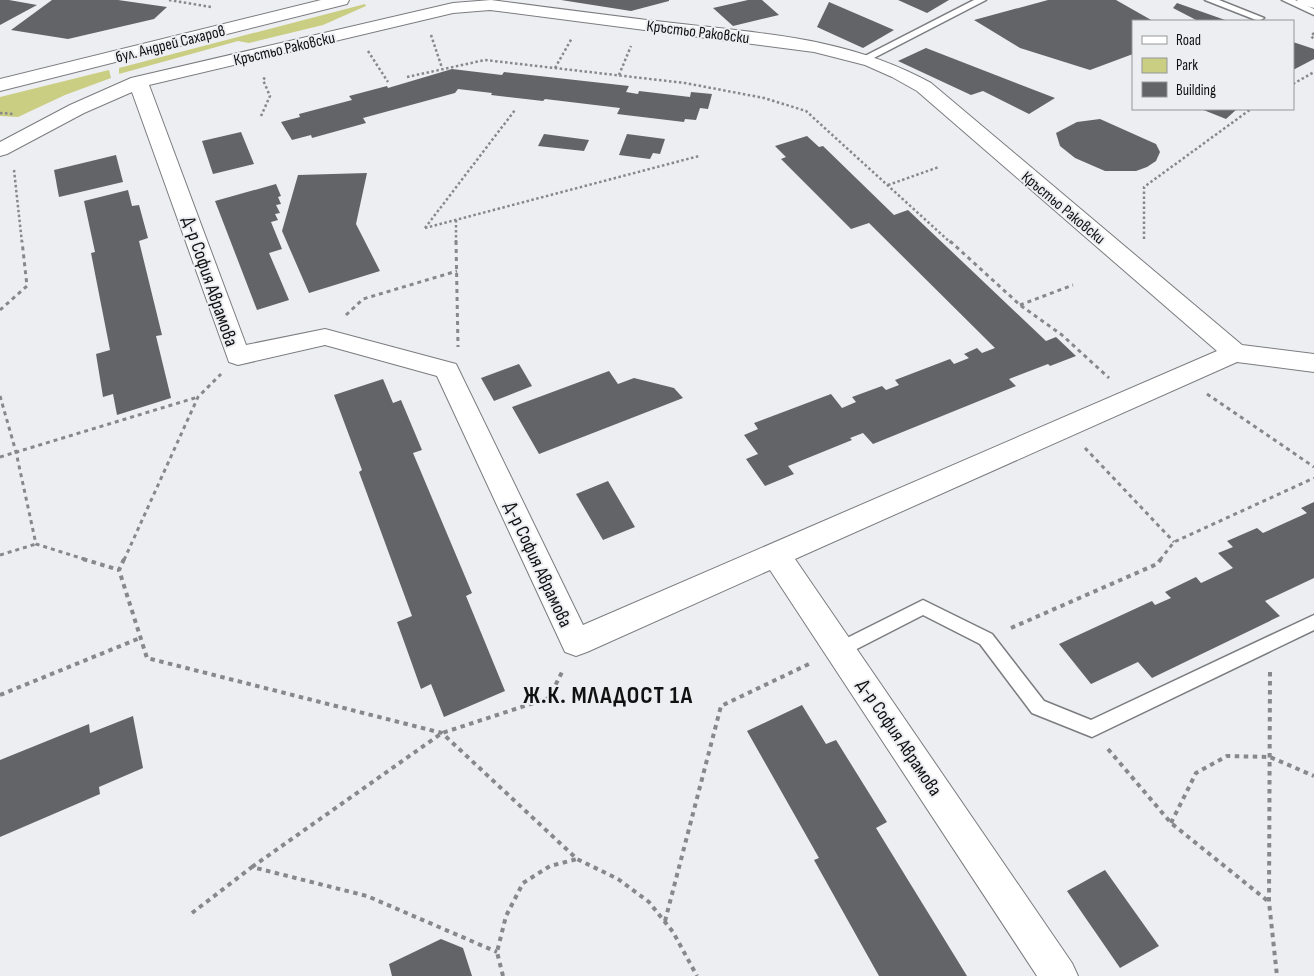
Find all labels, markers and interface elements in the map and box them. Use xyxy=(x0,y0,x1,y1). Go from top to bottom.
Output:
street label: Кръстьо Раковски xyxy=(645,17,750,48)
legend xyxy=(1132,20,1294,110)
street label: бул. Андрей Сахаров xyxy=(114,22,227,67)
street label: Кръстьо Раковски xyxy=(232,29,337,70)
text: Road xyxy=(1176,31,1201,50)
text: Park xyxy=(1176,56,1198,75)
text: Building xyxy=(1176,81,1216,100)
street label: Кръстьо Раковски xyxy=(1017,168,1109,249)
street label: Д-р София Аврамова xyxy=(177,213,243,350)
street label: Д-р София Аврамова xyxy=(498,498,577,631)
street label: Д-р София Аврамова xyxy=(851,675,946,801)
district label: Ж.К. МЛАДОСТ 1А xyxy=(523,681,693,710)

